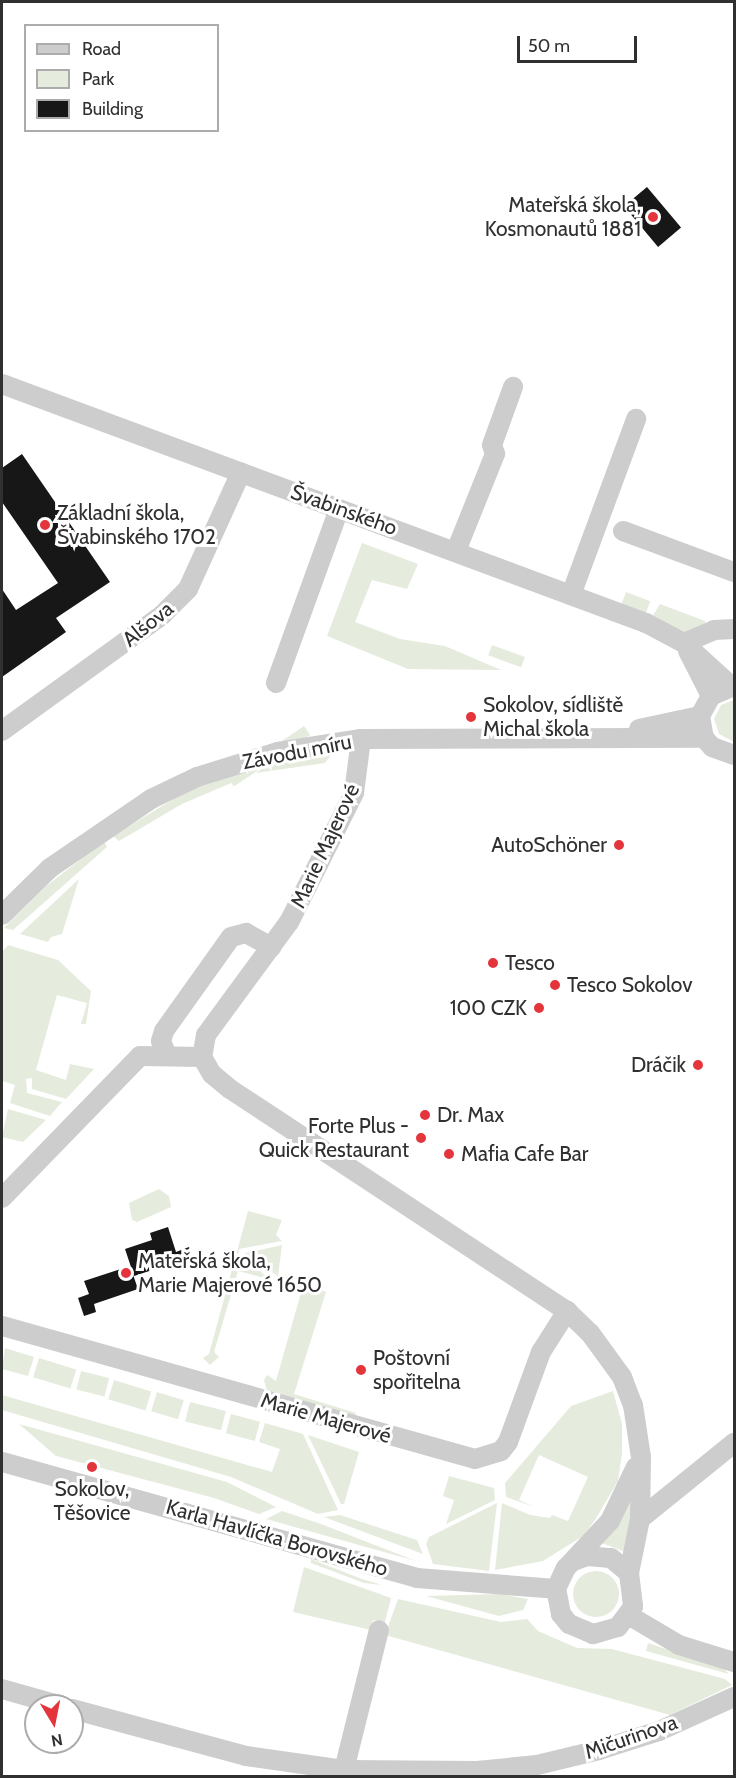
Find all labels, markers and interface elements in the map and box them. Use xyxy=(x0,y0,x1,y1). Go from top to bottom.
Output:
legend xyxy=(24,24,219,132)
scale bar xyxy=(520,24,640,62)
text: 50 m xyxy=(528,35,570,57)
text: Road xyxy=(82,38,121,60)
text: Park xyxy=(82,68,114,90)
text: Building xyxy=(82,98,143,120)
place label: Mateřská škola, Kosmonautů 1881 xyxy=(485,192,641,242)
marker: Mateřská škola, Kosmonautů 1881 xyxy=(646,210,660,224)
street label: Švabinského xyxy=(287,479,401,541)
place label: Základní škola, Švabinského 1702 xyxy=(57,500,216,550)
marker: Základní škola, Švabinského 1702 xyxy=(38,518,52,532)
street label: Alšova xyxy=(117,596,179,652)
place label: Sokolov, sídliště Michal škola xyxy=(483,692,623,742)
marker: Sokolov, sídliště Michal škola xyxy=(464,710,478,724)
street label: Závodu míru xyxy=(240,729,354,775)
street label: Marie Majerové xyxy=(285,780,365,912)
place label: AutoSchöner xyxy=(491,832,607,858)
marker: AutoSchöner xyxy=(612,838,626,852)
place label: Tesco xyxy=(505,950,555,976)
marker: Tesco xyxy=(486,956,500,970)
place label: Tesco Sokolov xyxy=(567,972,692,998)
marker: Tesco Sokolov xyxy=(548,978,562,992)
place label: 100 CZK xyxy=(450,995,527,1021)
marker: 100 CZK xyxy=(532,1001,546,1015)
place label: Dráčik xyxy=(631,1052,686,1078)
marker: Dráčik xyxy=(691,1058,705,1072)
place label: Dr. Max xyxy=(437,1102,504,1128)
marker: Dr. Max xyxy=(418,1108,432,1122)
place label: Forte Plus - Quick Restaurant xyxy=(259,1113,409,1163)
marker: Forte Plus - Quick Restaurant xyxy=(414,1131,428,1145)
place label: Mafia Cafe Bar xyxy=(461,1141,588,1167)
marker: Mafia Cafe Bar xyxy=(442,1147,456,1161)
place label: Mateřská škola, Marie Majerové 1650 xyxy=(138,1248,322,1298)
marker: Mateřská škola, Marie Majerové 1650 xyxy=(119,1266,133,1280)
place label: Poštovní spořitelna xyxy=(373,1345,461,1395)
marker: Poštovní spořitelna xyxy=(354,1363,368,1377)
street label: Marie Majerové xyxy=(258,1387,394,1449)
marker: Sokolov, Těšovice xyxy=(85,1460,99,1474)
place label: Sokolov, Těšovice xyxy=(54,1476,130,1526)
street label: Karla Havlíčka Borovského xyxy=(163,1494,391,1582)
north arrow xyxy=(24,1694,84,1754)
street label: Mičurinova xyxy=(581,1709,681,1765)
text: N xyxy=(50,1730,64,1751)

